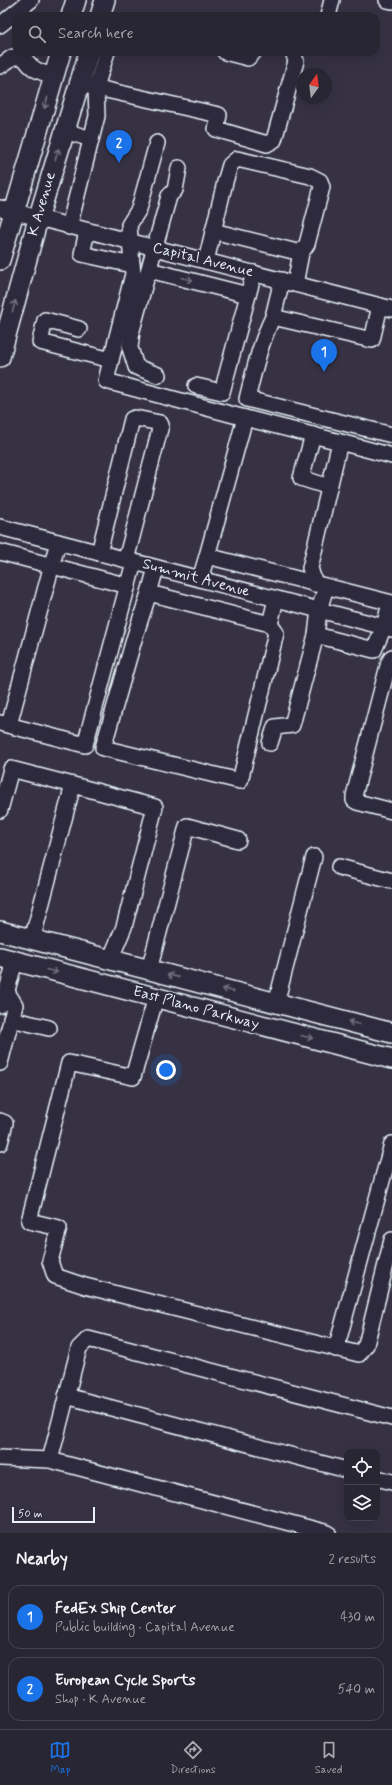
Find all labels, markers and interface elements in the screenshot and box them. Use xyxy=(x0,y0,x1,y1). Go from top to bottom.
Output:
search box xyxy=(12,12,380,56)
icon: search xyxy=(26,23,48,45)
text: Search here xyxy=(58,24,134,44)
north arrow xyxy=(296,68,332,104)
one-way arrow xyxy=(42,96,49,109)
pin: 2 xyxy=(106,130,132,163)
one-way arrow xyxy=(54,148,61,161)
street label: K Avenue xyxy=(23,170,61,238)
street label: Capital Avenue xyxy=(150,238,256,282)
one-way arrow xyxy=(180,276,193,284)
one-way arrow xyxy=(11,300,18,313)
pin: 1 xyxy=(311,339,337,372)
street label: Summit Avenue xyxy=(140,554,252,602)
one-way arrow xyxy=(46,967,59,975)
one-way arrow xyxy=(167,972,180,979)
street label: East Plano Parkway xyxy=(131,982,262,1035)
one-way arrow xyxy=(222,986,235,993)
one-way arrow xyxy=(348,1019,361,1026)
one-way arrow xyxy=(301,1034,314,1041)
your location xyxy=(156,1060,176,1080)
map controls xyxy=(344,1449,380,1521)
button: locate xyxy=(344,1449,380,1485)
button: layers xyxy=(344,1485,380,1521)
scale bar xyxy=(12,1505,95,1524)
text: 50 m xyxy=(18,1507,43,1521)
text: Nearby xyxy=(16,1548,68,1570)
text: 2 results xyxy=(329,1551,376,1568)
text: FedEx Ship Center xyxy=(55,1599,176,1619)
text: 1 xyxy=(27,1609,33,1626)
text: 430 m xyxy=(340,1609,375,1626)
text: Public building · Capital Avenue xyxy=(55,1619,235,1636)
text: European Cycle Sports xyxy=(55,1671,195,1691)
text: 2 xyxy=(27,1681,33,1698)
text: 540 m xyxy=(338,1681,375,1698)
text: Shop · K Avenue xyxy=(55,1691,146,1708)
tab: Map xyxy=(49,1739,71,1777)
tab: Directions xyxy=(170,1739,216,1777)
tab: Saved xyxy=(315,1739,342,1777)

